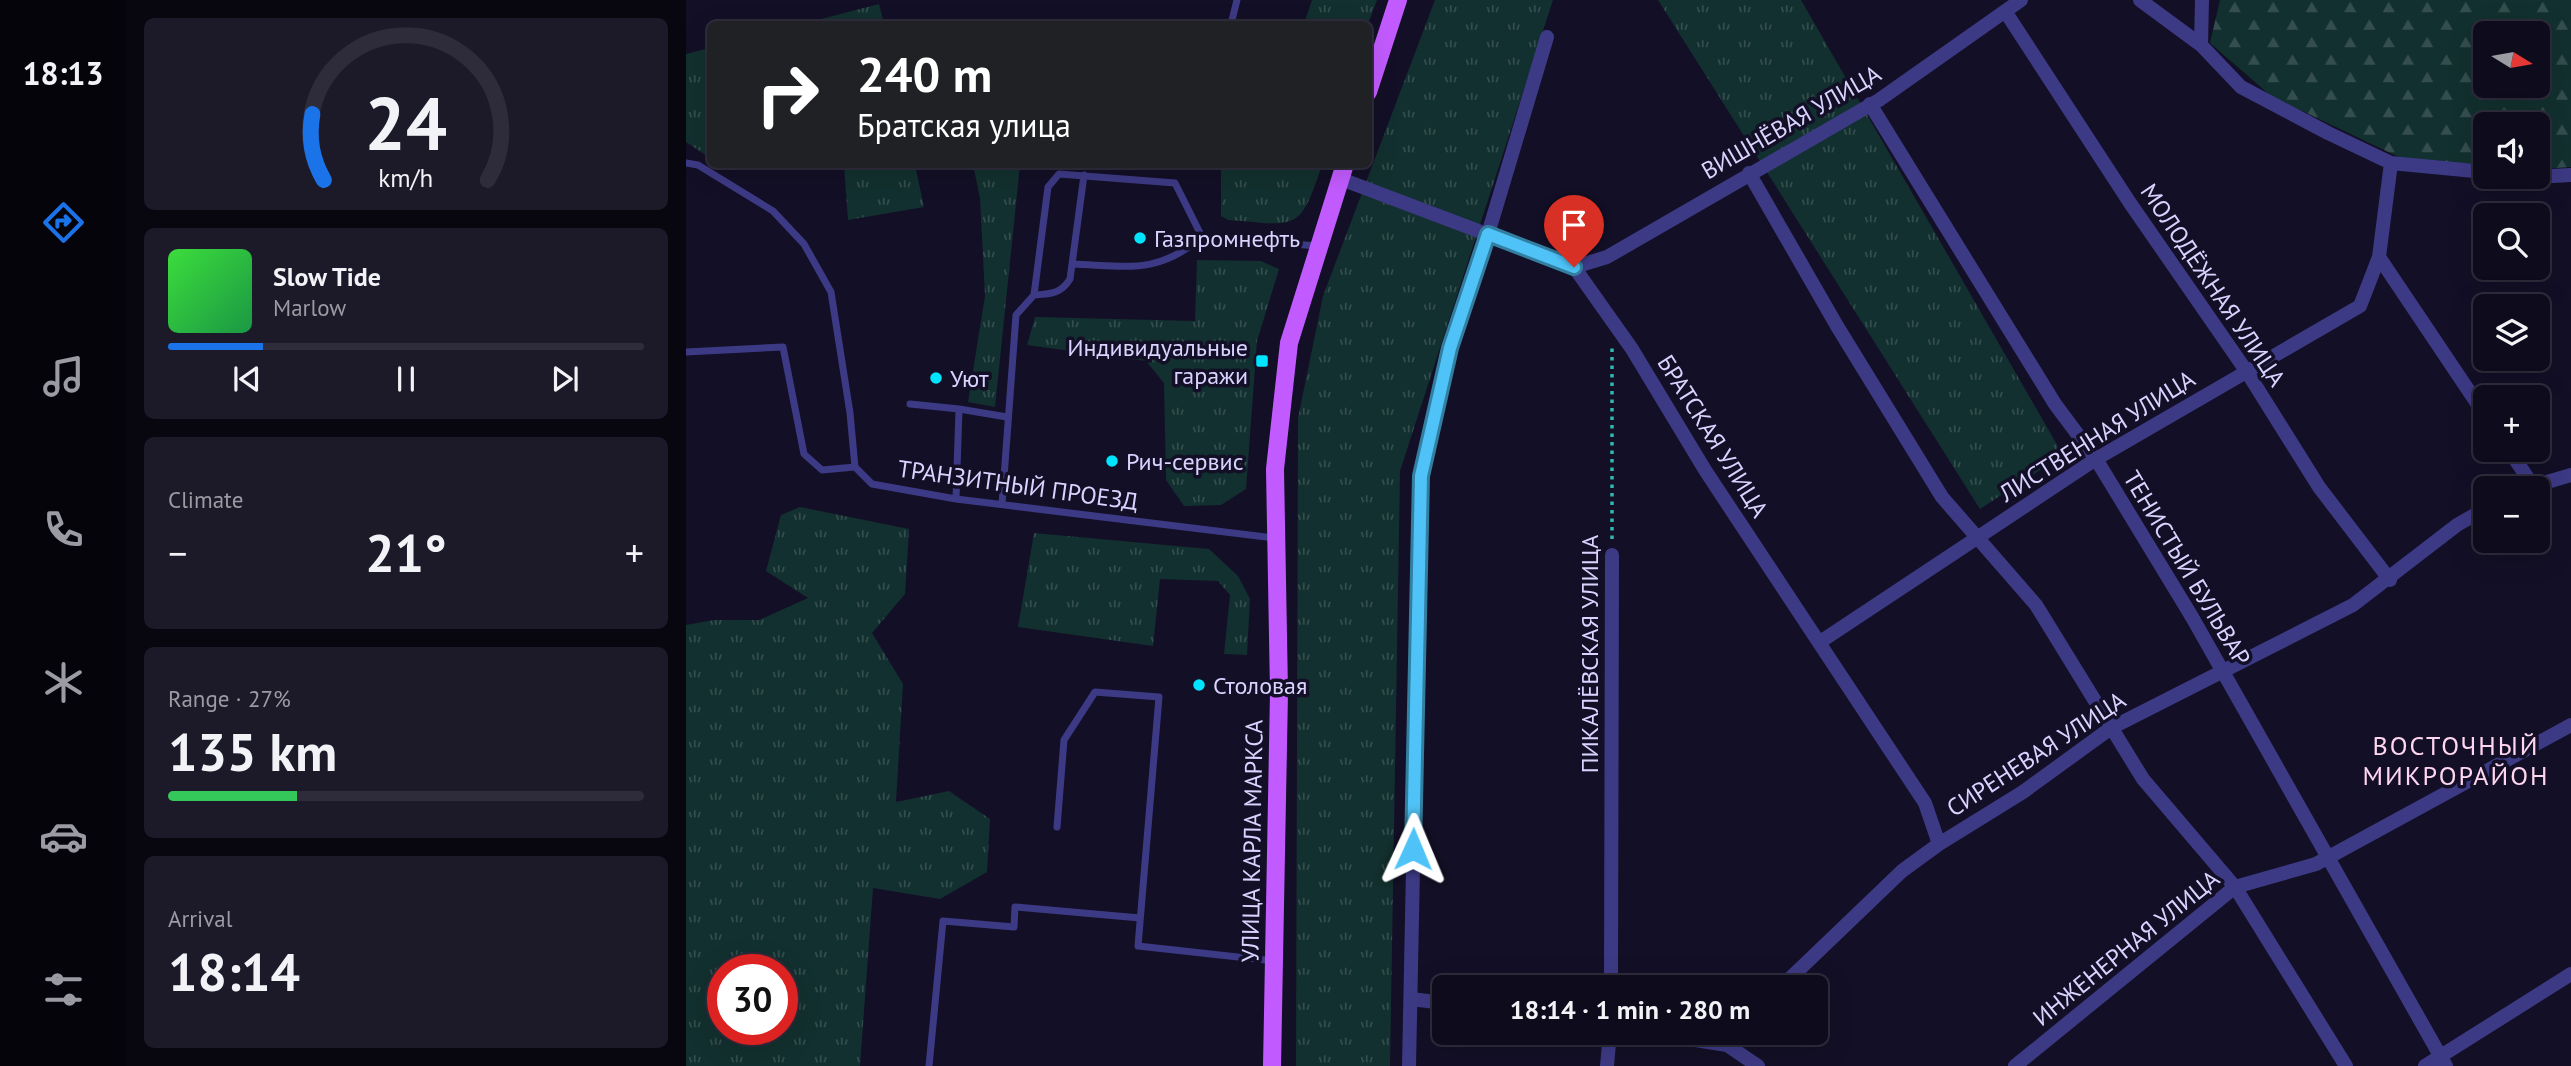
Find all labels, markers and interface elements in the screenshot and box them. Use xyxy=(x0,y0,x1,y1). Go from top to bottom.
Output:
north arrow xyxy=(2473,21,2550,98)
map controls xyxy=(2473,21,2550,553)
text: 240 m xyxy=(857,42,992,106)
icon: right xyxy=(742,49,833,140)
text: 18:13 xyxy=(22,52,104,94)
street label: ВИШНЁВАЯ УЛИЦА xyxy=(1696,58,1886,186)
text: 24 xyxy=(365,76,447,170)
text: Братская улица xyxy=(857,104,1071,146)
button: sound xyxy=(2473,112,2550,189)
text: km/h xyxy=(379,162,433,194)
street label: МОЛОДЁЖНАЯ УЛИЦА xyxy=(2134,178,2292,392)
pin xyxy=(1544,195,1604,267)
icon: directions xyxy=(39,198,88,247)
button: search xyxy=(2473,203,2550,280)
icon: arrive xyxy=(1555,206,1593,244)
place label: Газпромнефть xyxy=(1154,223,1300,254)
marker: Газпромнефть xyxy=(1132,230,1148,246)
text: Slow Tide xyxy=(273,260,381,293)
text: Marlow xyxy=(273,293,346,322)
button: layers xyxy=(2473,294,2550,371)
place label: Индивидуальные гаражи xyxy=(1067,332,1248,391)
street label: БРАТСКАЯ УЛИЦА xyxy=(1651,349,1775,523)
icon: music xyxy=(39,352,88,401)
marker: Индивидуальные гаражи xyxy=(1254,353,1270,369)
icon: previous xyxy=(228,360,266,398)
icon: pause xyxy=(387,360,425,398)
icon: next xyxy=(546,360,584,398)
place label: Уют xyxy=(950,363,989,394)
street label: ЛИСТВЕННАЯ УЛИЦА xyxy=(1993,363,2201,509)
marker: Уют xyxy=(928,370,944,386)
button: + xyxy=(2473,385,2550,462)
place label: Рич-сервис xyxy=(1126,446,1244,477)
street label: ТРАНЗИТНЫЙ ПРОЕЗД xyxy=(896,453,1140,517)
marker: Рич-сервис xyxy=(1104,453,1120,469)
street label: ТЕНИСТЫЙ БУЛЬВАР xyxy=(2117,465,2257,671)
button: − xyxy=(2473,476,2550,553)
text: Climate xyxy=(168,485,243,514)
icon: phone xyxy=(39,505,88,554)
text: 21° xyxy=(365,519,447,586)
text: − xyxy=(168,528,187,577)
text: + xyxy=(625,528,644,577)
street label: ПИКАЛЁВСКАЯ УЛИЦА xyxy=(1574,535,1605,773)
icon: climate xyxy=(39,658,88,707)
place label: Столовая xyxy=(1213,670,1307,701)
marker: Столовая xyxy=(1191,677,1207,693)
text: Range · 27% xyxy=(168,684,291,713)
street label: СИРЕНЕВАЯ УЛИЦА xyxy=(1941,685,2131,823)
text: 135 km xyxy=(168,718,337,785)
street label: УЛИЦА КАРЛА МАРКСА xyxy=(1234,719,1270,963)
district label: ВОСТОЧНЫЙ МИКРОРАЙОН xyxy=(2362,729,2550,792)
icon: car xyxy=(39,812,88,861)
position arrow xyxy=(1376,812,1450,886)
street label: ИНЖЕНЕРНАЯ УЛИЦА xyxy=(2026,863,2226,1033)
text: Arrival xyxy=(168,904,232,933)
text: 18:14 xyxy=(168,938,300,1005)
speed limit sign: 30 xyxy=(707,954,798,1045)
icon: filters xyxy=(39,965,88,1014)
text: 18:14 · 1 min · 280 m xyxy=(1510,993,1750,1026)

